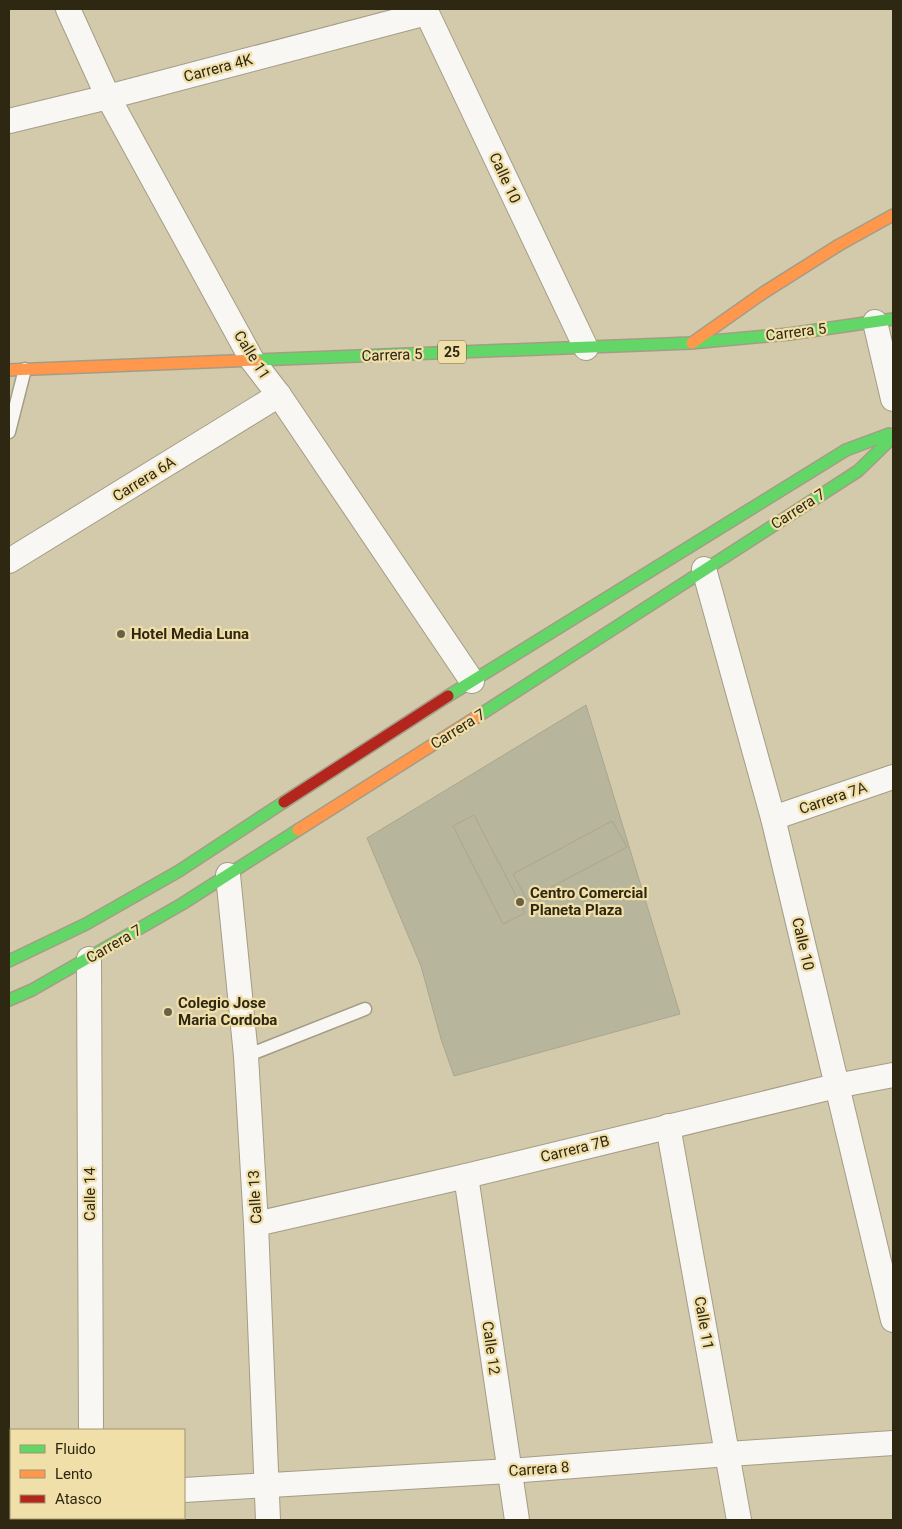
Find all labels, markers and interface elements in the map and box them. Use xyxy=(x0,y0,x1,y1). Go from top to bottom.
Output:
street label: Carrera 4K xyxy=(182,50,255,86)
street label: Calle 10 xyxy=(485,150,525,206)
street label: Carrera 5 xyxy=(765,319,827,345)
street label: Calle 11 xyxy=(230,327,274,383)
road number: 25 xyxy=(438,341,466,364)
street label: Carrera 5 xyxy=(361,345,423,365)
street label: Carrera 6A xyxy=(109,452,179,505)
street label: Carrera 7 xyxy=(768,485,828,533)
place label: Hotel Media Luna xyxy=(131,625,249,643)
marker: Hotel Media Luna xyxy=(115,628,127,640)
street label: Carrera 7 xyxy=(427,705,489,753)
street label: Carrera 7A xyxy=(797,778,870,818)
place label: Centro Comercial Planeta Plaza xyxy=(530,884,647,919)
marker: Centro Comercial Planeta Plaza xyxy=(514,896,526,908)
street label: Calle 10 xyxy=(788,916,818,972)
street label: Carrera 7 xyxy=(83,921,145,967)
place label: Colegio Jose Maria Cordoba xyxy=(178,994,277,1029)
marker: Colegio Jose Maria Cordoba xyxy=(162,1006,174,1018)
street label: Carrera 7B xyxy=(539,1132,611,1166)
street label: Calle 14 xyxy=(81,1167,99,1221)
street label: Calle 13 xyxy=(245,1170,265,1224)
street label: Calle 11 xyxy=(690,1295,718,1351)
street label: Calle 12 xyxy=(478,1320,504,1376)
legend xyxy=(10,1429,185,1519)
text: Fluido xyxy=(55,1440,96,1458)
street label: Carrera 8 xyxy=(508,1458,570,1480)
text: Lento xyxy=(55,1465,93,1483)
text: Atasco xyxy=(55,1490,102,1508)

